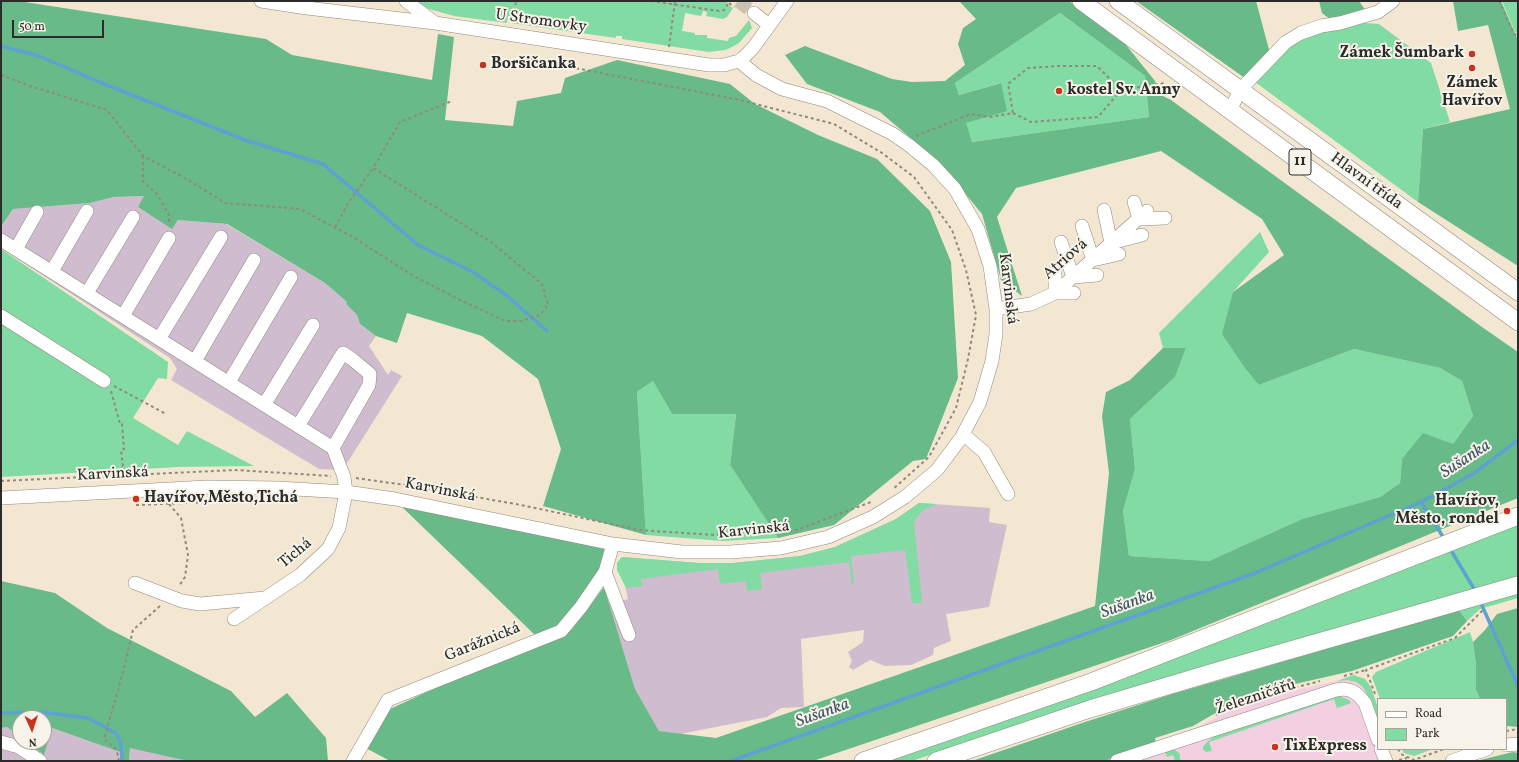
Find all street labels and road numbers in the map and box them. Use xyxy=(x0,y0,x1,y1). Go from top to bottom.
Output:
street label: U Stromovky xyxy=(494,6,588,38)
road number: 11 xyxy=(1289,149,1311,175)
street label: Hlavní třída xyxy=(1326,149,1406,215)
street label: Atriová xyxy=(1040,235,1092,285)
street label: Karvinská xyxy=(993,252,1021,326)
street label: Karvinská xyxy=(77,464,149,486)
street label: Karvinská xyxy=(403,475,477,507)
street label: Karvinská xyxy=(717,518,791,544)
street label: Tichá xyxy=(275,535,317,573)
street label: Garážnická xyxy=(442,619,524,667)
street label: Železničářů xyxy=(1213,676,1299,720)

